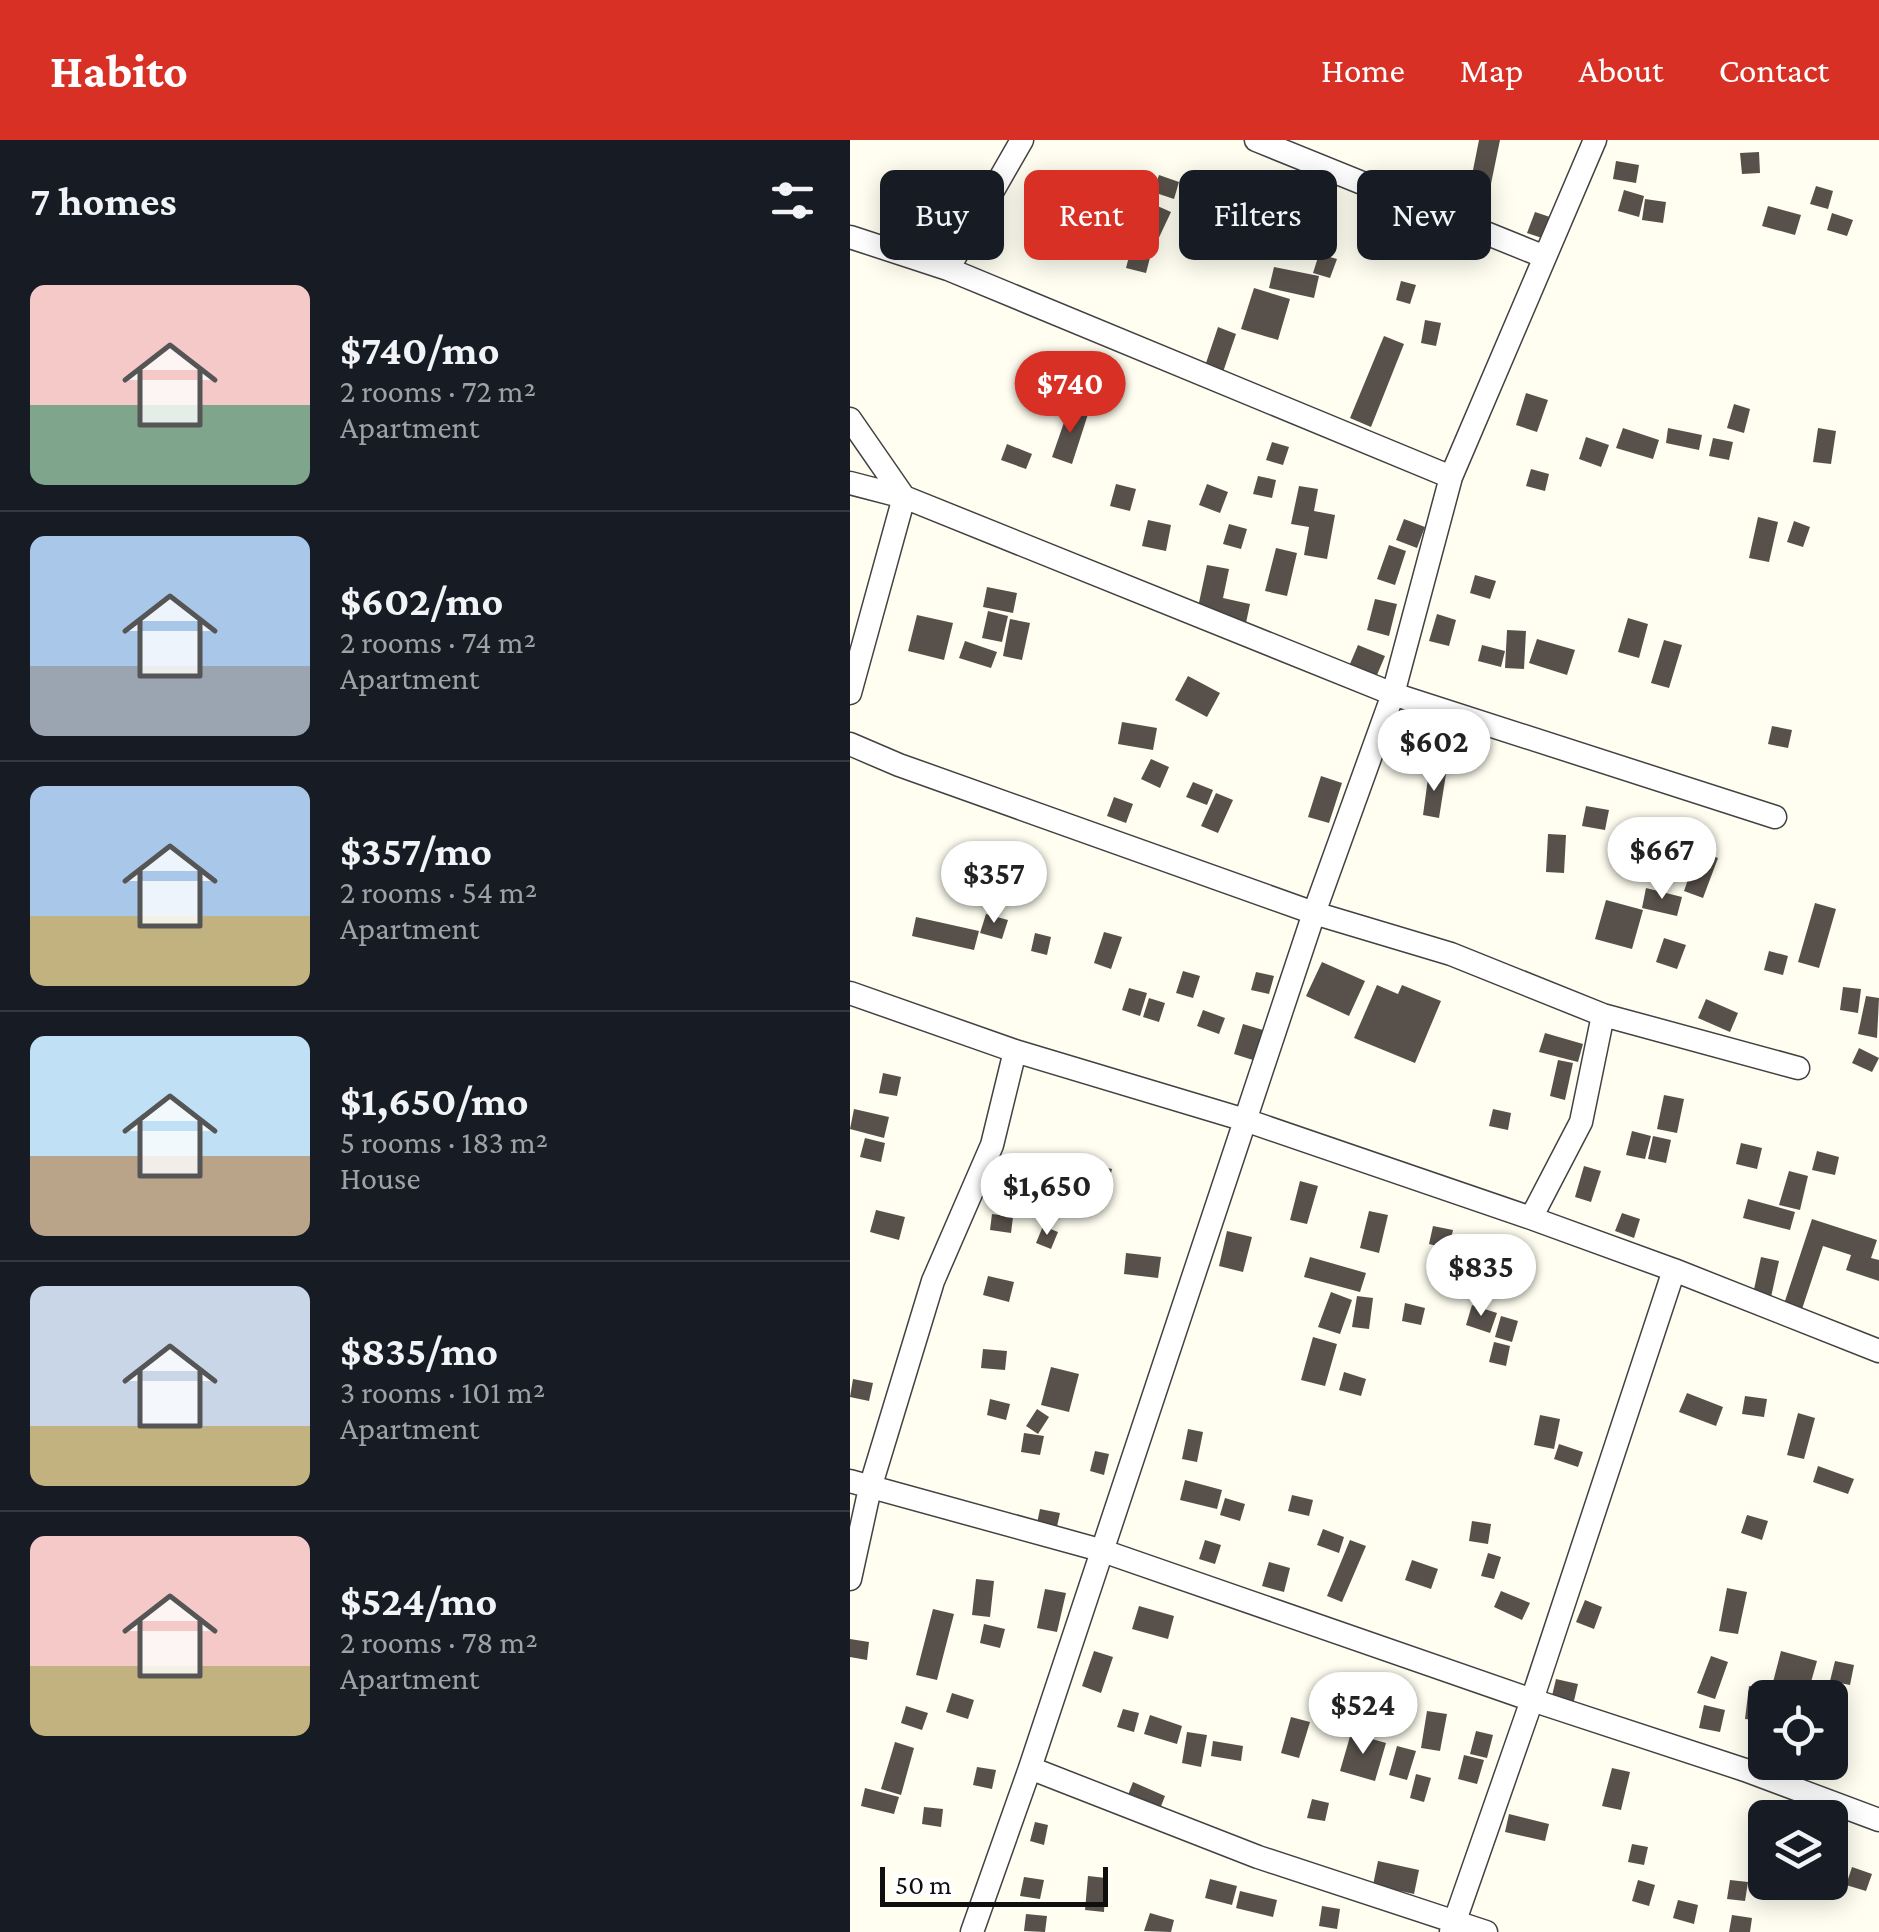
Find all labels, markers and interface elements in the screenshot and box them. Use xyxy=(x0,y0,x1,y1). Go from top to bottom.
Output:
text: Habito xyxy=(50,44,188,97)
text: Home xyxy=(1321,51,1405,90)
text: Map xyxy=(1460,51,1523,90)
text: About xyxy=(1578,51,1664,90)
text: Contact xyxy=(1719,51,1829,90)
chip: Buy xyxy=(880,170,1004,260)
chip: Rent xyxy=(1024,170,1159,260)
chip: Filters xyxy=(1179,170,1337,260)
chip: New xyxy=(1357,170,1491,260)
icon: filters xyxy=(765,173,820,228)
text: 7 homes xyxy=(30,177,177,224)
icon: home xyxy=(110,325,230,445)
text: $740/mo xyxy=(340,326,500,373)
pin: $740 xyxy=(1011,351,1129,436)
text: $740 xyxy=(1037,365,1103,401)
text: 2 rooms · 72 m² xyxy=(340,373,536,409)
text: Apartment xyxy=(340,409,479,445)
icon: home xyxy=(110,576,230,696)
text: $602/mo xyxy=(340,577,503,624)
text: 2 rooms · 74 m² xyxy=(340,624,536,660)
text: Apartment xyxy=(340,660,479,696)
pin: $602 xyxy=(1375,709,1493,794)
text: $602 xyxy=(1400,723,1468,759)
pin: $667 xyxy=(1603,817,1721,902)
icon: home xyxy=(110,826,230,946)
text: $357/mo xyxy=(340,827,492,874)
text: $667 xyxy=(1629,831,1695,867)
pin: $357 xyxy=(935,841,1053,926)
text: $357 xyxy=(963,855,1025,891)
text: 2 rooms · 54 m² xyxy=(340,874,537,910)
text: Apartment xyxy=(340,910,479,946)
icon: home xyxy=(110,1076,230,1196)
text: $1,650/mo xyxy=(340,1077,529,1124)
text: 5 rooms · 183 m² xyxy=(340,1124,548,1160)
pin: $1,650 xyxy=(966,1153,1128,1238)
text: House xyxy=(340,1160,420,1196)
text: $1,650 xyxy=(1003,1167,1091,1203)
pin: $835 xyxy=(1422,1234,1540,1319)
text: $835 xyxy=(1448,1248,1514,1284)
icon: home xyxy=(110,1326,230,1446)
text: $835/mo xyxy=(340,1327,498,1374)
text: 3 rooms · 101 m² xyxy=(340,1374,545,1410)
text: Apartment xyxy=(340,1410,479,1446)
icon: home xyxy=(110,1576,230,1696)
text: $524/mo xyxy=(340,1577,497,1624)
text: 2 rooms · 78 m² xyxy=(340,1624,538,1660)
text: Apartment xyxy=(340,1660,479,1696)
pin: $524 xyxy=(1304,1672,1422,1757)
map controls xyxy=(1748,1680,1848,1900)
button: locate xyxy=(1748,1680,1848,1780)
text: $524 xyxy=(1331,1686,1395,1722)
button: layers xyxy=(1748,1800,1848,1900)
scale bar xyxy=(880,1862,1108,1906)
text: 50 m xyxy=(895,1869,952,1900)

